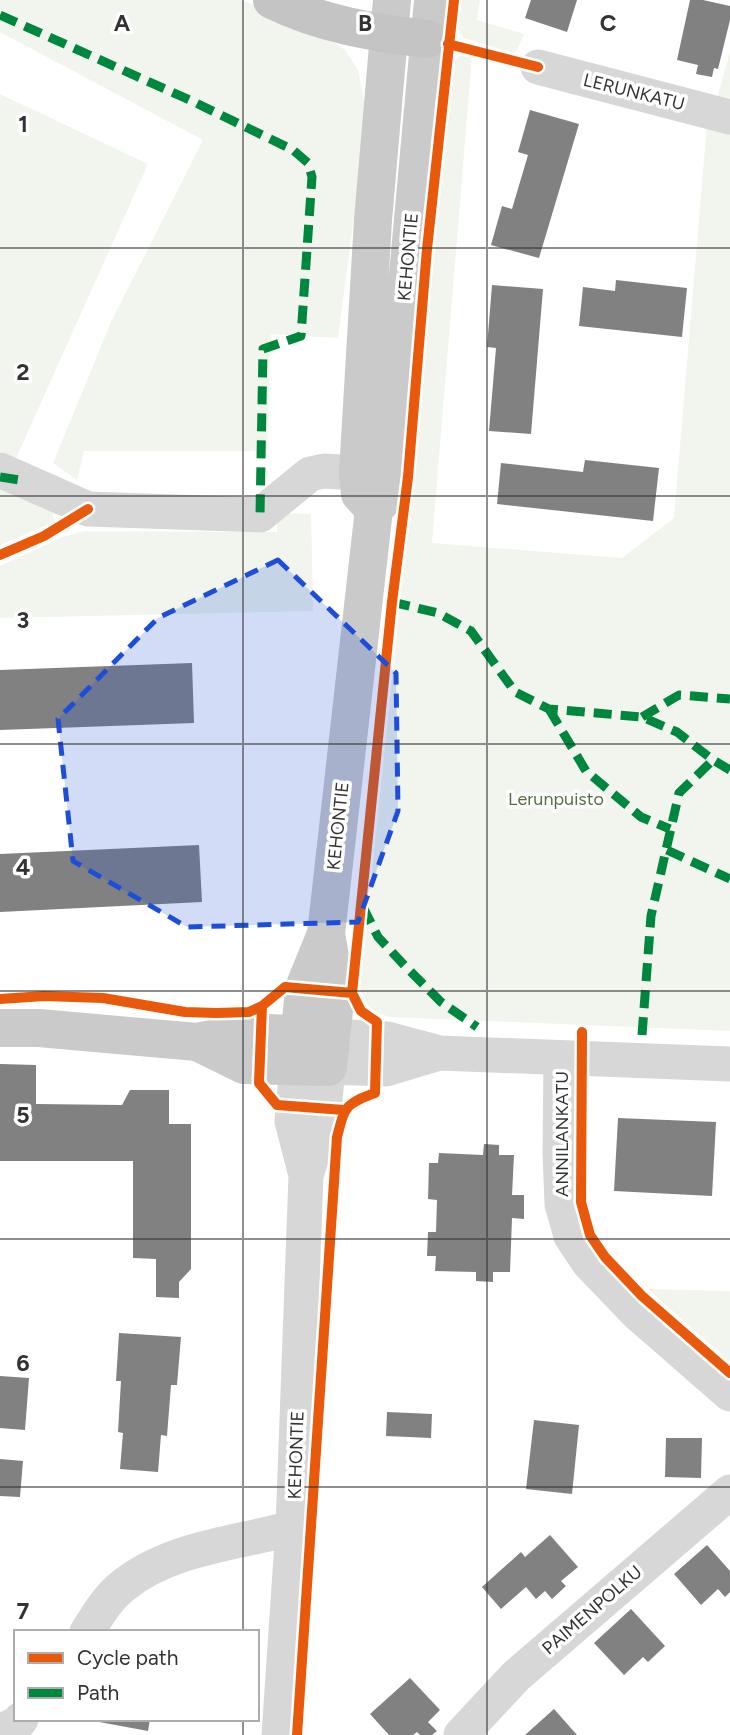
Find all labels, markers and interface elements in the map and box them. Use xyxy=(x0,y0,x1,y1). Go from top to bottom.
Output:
text: A xyxy=(114,9,131,37)
text: B xyxy=(358,9,372,37)
text: C xyxy=(600,9,617,37)
street label: LERUNKATU xyxy=(581,69,687,115)
text: 1 xyxy=(18,110,28,138)
street label: KEHONTIE xyxy=(393,212,423,302)
text: 2 xyxy=(16,358,30,386)
text: 3 xyxy=(17,606,29,634)
street label: KEHONTIE xyxy=(322,781,354,871)
park label: Lerunpuisto xyxy=(508,788,604,810)
text: 4 xyxy=(16,853,30,881)
street label: ANNILANKATU xyxy=(551,1071,573,1197)
text: 5 xyxy=(16,1101,30,1129)
text: 6 xyxy=(16,1349,30,1377)
street label: KEHONTIE xyxy=(283,1410,309,1500)
street label: PAIMENPOLKU xyxy=(538,1561,646,1659)
text: 7 xyxy=(17,1597,30,1625)
legend xyxy=(14,1630,259,1721)
text: Cycle path xyxy=(77,1645,178,1670)
text: Path xyxy=(77,1680,119,1705)

